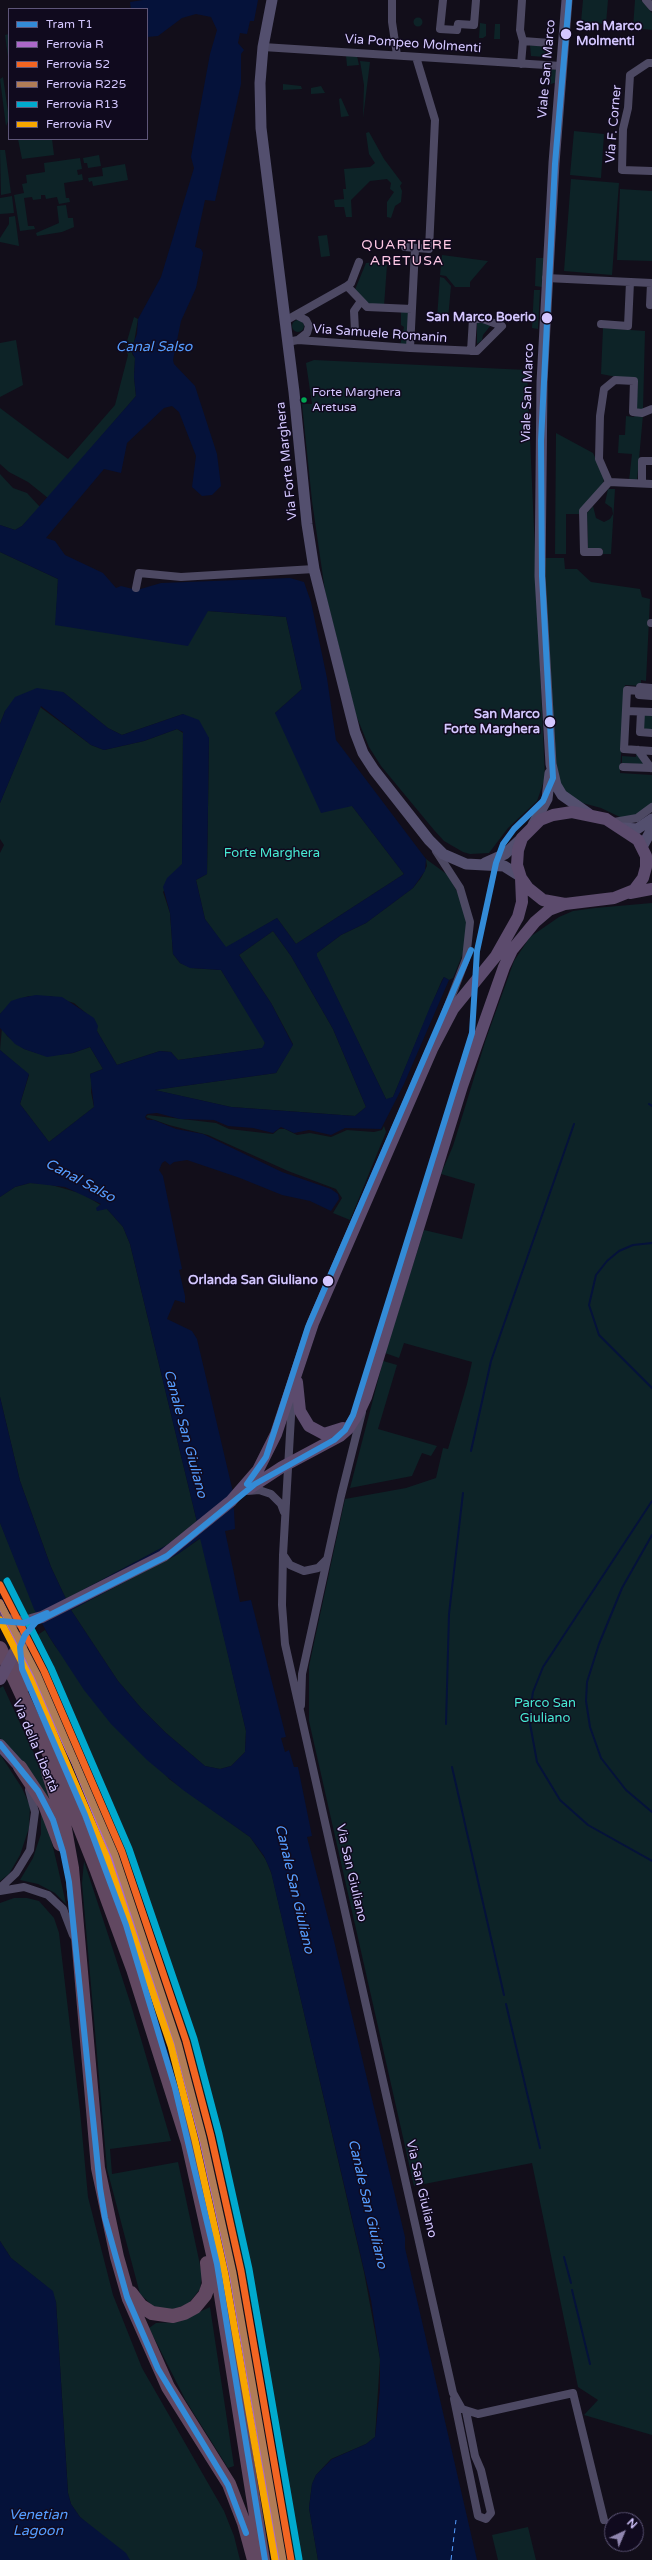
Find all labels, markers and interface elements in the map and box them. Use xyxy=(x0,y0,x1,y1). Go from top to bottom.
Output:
legend xyxy=(8,8,148,140)
text: Tram T1 xyxy=(46,17,93,31)
street label: Viale San Marco xyxy=(535,19,559,119)
place label: San Marco Molmenti xyxy=(576,19,642,50)
marker: San Marco Molmenti xyxy=(559,27,573,41)
street label: Via Pompeo Molmenti xyxy=(344,31,482,57)
text: Ferrovia R xyxy=(46,37,104,51)
text: Ferrovia 52 xyxy=(46,57,110,71)
text: Ferrovia R225 xyxy=(46,77,126,91)
street label: Via F. Corner xyxy=(603,84,625,164)
text: Ferrovia R13 xyxy=(46,97,119,111)
text: Ferrovia RV xyxy=(46,117,112,131)
district label: QUARTIERE ARETUSA xyxy=(361,237,453,270)
place label: San Marco Boerio xyxy=(426,310,536,326)
marker: San Marco Boerio xyxy=(540,311,554,325)
street label: Via Samuele Romanin xyxy=(312,322,448,346)
water label: Canal Salso xyxy=(116,339,192,355)
street label: Viale San Marco xyxy=(518,343,538,443)
place label: Forte Marghera Aretusa xyxy=(312,386,401,414)
marker: Forte Marghera Aretusa xyxy=(299,395,309,405)
street label: Via Forte Marghera xyxy=(273,401,301,521)
place label: San Marco Forte Marghera xyxy=(444,707,540,738)
marker: San Marco Forte Marghera xyxy=(543,715,557,729)
park label: Forte Marghera xyxy=(224,846,320,862)
water label: Canal Salso xyxy=(42,1156,118,1206)
place label: Orlanda San Giuliano xyxy=(188,1273,318,1289)
marker: Orlanda San Giuliano xyxy=(321,1274,335,1288)
water label: Canale San Giuliano xyxy=(160,1368,210,1500)
park label: Parco San Giuliano xyxy=(514,1696,576,1727)
street label: Via della Libertà xyxy=(8,1697,62,1795)
water label: Canale San Giuliano xyxy=(271,1823,317,1955)
street label: Via San Giuliano xyxy=(332,1823,370,1923)
water label: Canale San Giuliano xyxy=(344,2138,390,2270)
street label: Via San Giuliano xyxy=(402,2139,440,2239)
water label: Venetian Lagoon xyxy=(9,2507,67,2540)
north arrow xyxy=(604,2512,644,2552)
text: N xyxy=(624,2516,640,2531)

